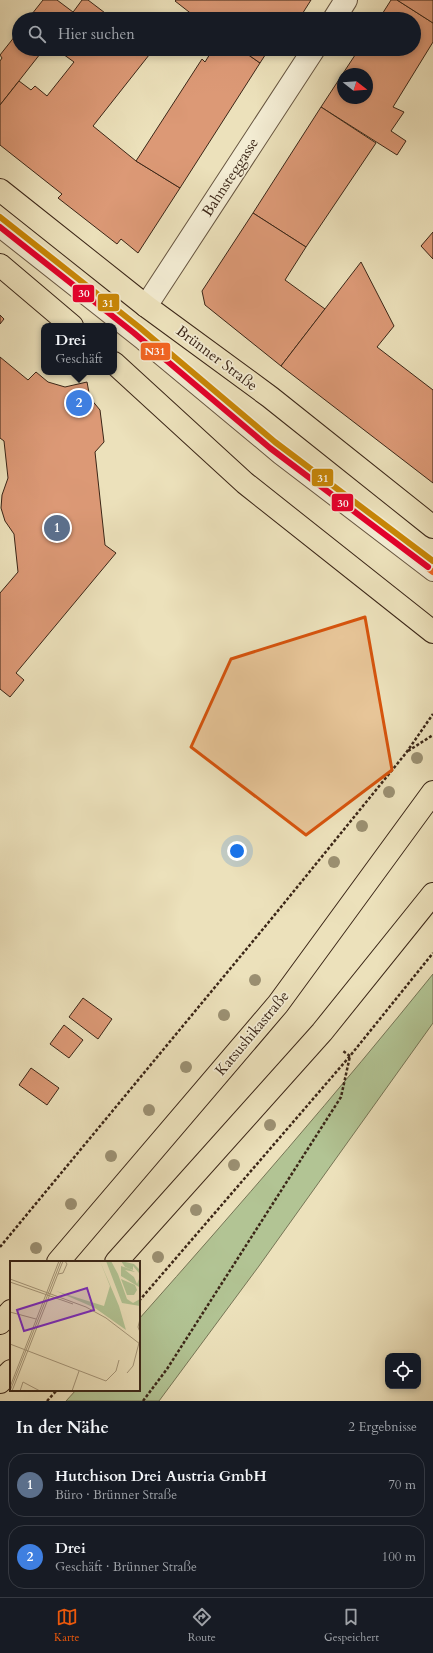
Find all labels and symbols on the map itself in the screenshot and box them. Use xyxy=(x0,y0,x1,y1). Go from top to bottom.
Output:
north arrow xyxy=(337,68,373,104)
street label: Bahnsteggasse xyxy=(197,134,263,220)
line badge: 30 xyxy=(72,284,95,303)
text: 30 xyxy=(78,286,90,301)
line badge: 31 xyxy=(97,293,120,312)
text: 31 xyxy=(102,296,114,311)
street label: Brünner Straße xyxy=(172,321,262,395)
line badge: N31 xyxy=(140,342,171,361)
text: N31 xyxy=(145,344,165,359)
pin: 2 xyxy=(66,388,92,418)
line badge: 31 xyxy=(311,468,334,487)
text: 31 xyxy=(317,471,329,486)
line badge: 30 xyxy=(331,493,354,512)
text: 30 xyxy=(337,496,349,511)
pin: 1 xyxy=(44,513,70,543)
your location xyxy=(227,841,247,861)
street label: Katsushikastraße xyxy=(211,986,294,1080)
inset map xyxy=(10,1261,140,1391)

